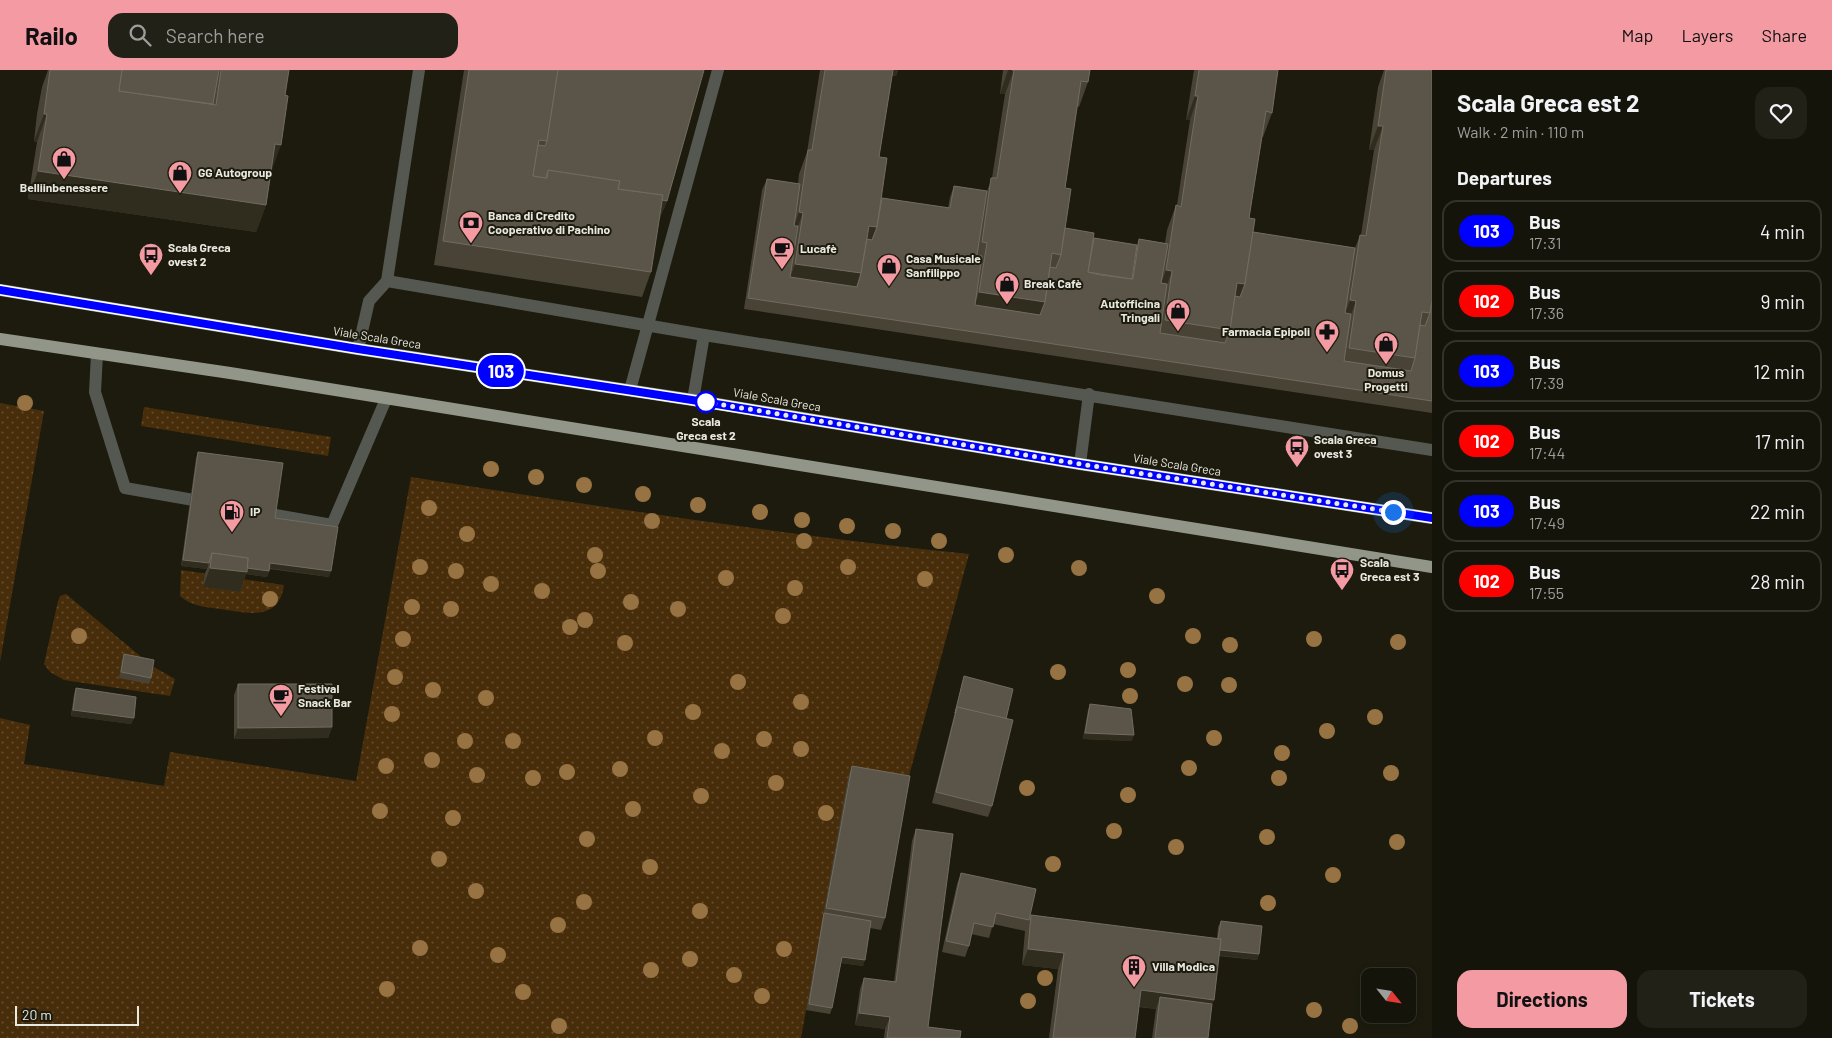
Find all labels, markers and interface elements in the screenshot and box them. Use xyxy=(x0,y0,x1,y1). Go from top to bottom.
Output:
search box xyxy=(108,13,458,58)
text: Railo xyxy=(25,21,78,50)
icon: search xyxy=(126,21,154,49)
text: Search here xyxy=(166,24,265,47)
text: Map xyxy=(1621,24,1653,46)
text: Layers xyxy=(1681,24,1734,46)
text: Share xyxy=(1762,24,1807,46)
button: heart xyxy=(1755,87,1807,139)
text: Scala Greca est 2 xyxy=(1457,88,1640,117)
text: Walk · 2 min · 110 m xyxy=(1457,122,1584,141)
shop icon: Belliinbenessere xyxy=(51,146,77,180)
shop icon: GG Autogroup xyxy=(167,160,193,194)
place label: GG Autogroup xyxy=(198,165,272,179)
text: Departures xyxy=(1457,166,1552,189)
place label: Belliinbenessere xyxy=(20,180,109,194)
place label: Banca di Credito Cooperativo di Pachino xyxy=(488,208,611,236)
bank icon: Banca di Credito Cooperativo di Pachino xyxy=(458,210,484,244)
text: Bus xyxy=(1529,210,1561,233)
text: 103 xyxy=(1473,220,1500,242)
text: 4 min xyxy=(1760,220,1805,243)
text: 17:31 xyxy=(1529,233,1561,252)
cafe icon: Lucafè xyxy=(769,236,795,270)
place label: Scala Greca ovest 2 xyxy=(168,240,231,268)
place label: Lucafè xyxy=(800,241,837,255)
bus stop icon: Scala Greca ovest 2 xyxy=(138,242,164,276)
place label: Casa Musicale Sanfilippo xyxy=(906,251,981,279)
shop icon: Casa Musicale Sanfilippo xyxy=(876,253,902,287)
shop icon: Break Cafè xyxy=(994,271,1020,305)
place label: Break Cafè xyxy=(1024,276,1082,290)
text: Bus xyxy=(1529,280,1561,303)
text: 102 xyxy=(1473,290,1500,312)
text: 9 min xyxy=(1761,290,1805,313)
place label: Autofficina Tringali xyxy=(1100,296,1160,324)
shop icon: Autofficina Tringali xyxy=(1165,298,1191,332)
text: 17:36 xyxy=(1529,303,1564,322)
pharmacy icon: Farmacia Epipoli xyxy=(1314,319,1340,353)
street label: Viale Scala Greca xyxy=(332,323,422,351)
place label: Farmacia Epipoli xyxy=(1222,324,1310,338)
shop icon: Domus Progetti xyxy=(1373,331,1399,365)
text: Bus xyxy=(1529,350,1561,373)
line badge: 103 xyxy=(472,355,530,387)
text: 103 xyxy=(488,360,514,382)
text: 103 xyxy=(1473,360,1500,382)
text: 12 min xyxy=(1754,360,1805,383)
place label: Domus Progetti xyxy=(1364,365,1408,393)
text: 17:39 xyxy=(1529,373,1564,392)
street label: Viale Scala Greca xyxy=(732,384,822,414)
marker: Scala Greca est 2 xyxy=(695,391,717,413)
place label: Scala Greca est 2 xyxy=(676,414,736,442)
text: Bus xyxy=(1529,420,1561,443)
text: 102 xyxy=(1473,430,1500,452)
text: 17 min xyxy=(1755,430,1805,453)
place label: Scala Greca ovest 3 xyxy=(1314,432,1377,460)
bus stop icon: Scala Greca ovest 3 xyxy=(1284,434,1310,468)
text: 17:44 xyxy=(1529,443,1565,462)
street label: Viale Scala Greca xyxy=(1132,450,1222,478)
text: Bus xyxy=(1529,490,1561,513)
fuel station icon: IP xyxy=(219,499,245,533)
your location xyxy=(1381,500,1406,525)
text: 103 xyxy=(1473,500,1500,522)
text: 22 min xyxy=(1750,500,1805,523)
place label: IP xyxy=(250,504,260,518)
text: 17:49 xyxy=(1529,513,1565,532)
place label: Scala Greca est 3 xyxy=(1360,555,1419,583)
bus stop icon: Scala Greca est 3 xyxy=(1329,557,1355,591)
text: Bus xyxy=(1529,560,1561,583)
text: 102 xyxy=(1473,570,1500,592)
text: 28 min xyxy=(1750,570,1805,593)
text: 17:55 xyxy=(1529,583,1564,602)
place label: Festival Snack Bar xyxy=(298,681,352,709)
cafe icon: Festival Snack Bar xyxy=(268,683,294,717)
building icon: Villa Modica xyxy=(1121,954,1147,988)
place label: Villa Modica xyxy=(1152,959,1215,973)
north arrow xyxy=(1361,968,1416,1022)
map controls xyxy=(1361,968,1416,1023)
button: Directions xyxy=(1457,970,1627,1028)
button: Tickets xyxy=(1637,970,1807,1028)
scale bar xyxy=(15,1003,139,1026)
text: 20 m xyxy=(22,1006,52,1023)

